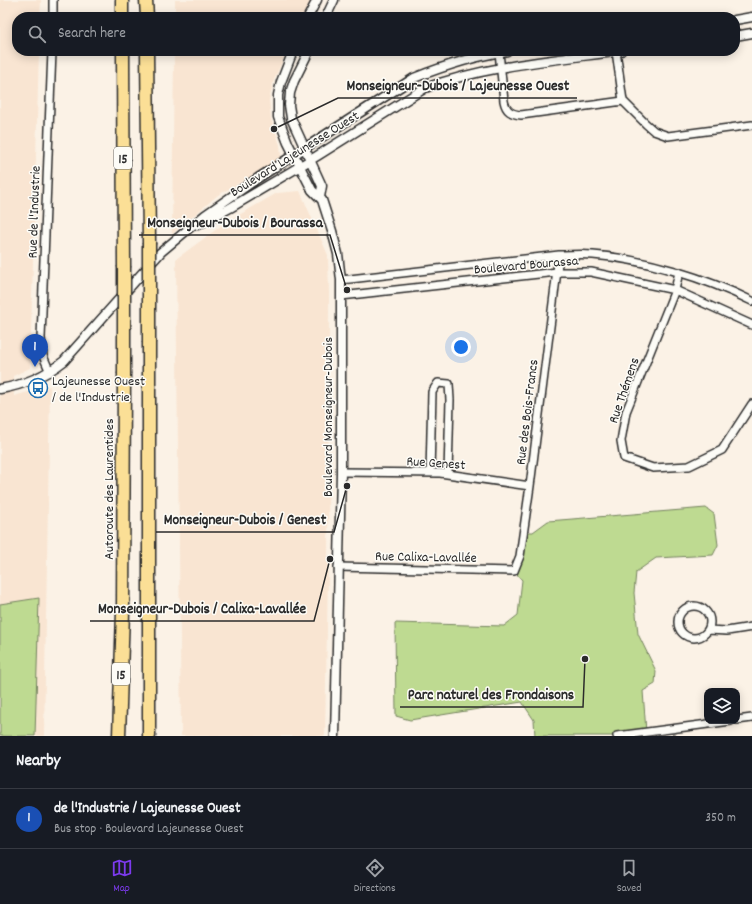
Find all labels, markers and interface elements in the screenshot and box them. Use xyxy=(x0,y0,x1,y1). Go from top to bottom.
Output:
search box xyxy=(12,12,740,56)
icon: search xyxy=(26,23,48,45)
text: Search here xyxy=(58,23,126,45)
callout: Monseigneur-Dubois / Lajeunesse Ouest xyxy=(338,71,577,98)
text: Monseigneur-Dubois / Lajeunesse Ouest xyxy=(347,76,570,98)
street label: Boulevard Lajeunesse Ouest xyxy=(227,107,364,203)
road number: 15 xyxy=(114,147,132,169)
street label: Rue de l'Industrie xyxy=(23,165,47,259)
callout: Monseigneur-Dubois / Bourassa xyxy=(139,208,330,235)
text: Monseigneur-Dubois / Bourassa xyxy=(147,213,324,235)
street label: Boulevard Bourassa xyxy=(473,251,580,281)
pin: 1 xyxy=(22,334,48,367)
street label: Boulevard Monseigneur-Dubois xyxy=(319,337,339,497)
your location xyxy=(451,337,471,357)
street label: Rue Thémens xyxy=(604,355,646,426)
street label: Rue des Bois-Francs xyxy=(512,358,544,466)
place label: Lajeunesse Ouest / de l'Industrie xyxy=(52,372,145,408)
bus stop icon: Lajeunesse Ouest / de l'Industrie xyxy=(27,377,49,399)
street label: Autoroute des Laurentides xyxy=(100,418,120,560)
street label: Rue Genest xyxy=(406,452,466,476)
callout: Monseigneur-Dubois / Genest xyxy=(156,505,334,532)
text: Monseigneur-Dubois / Genest xyxy=(164,510,327,532)
street label: Rue Calixa-Lavallée xyxy=(375,547,477,569)
callout: Monseigneur-Dubois / Calixa-Lavallée xyxy=(90,594,314,621)
text: Monseigneur-Dubois / Calixa-Lavallée xyxy=(98,599,306,621)
road number: 15 xyxy=(112,663,130,685)
callout: Parc naturel des Frondaisons xyxy=(400,680,583,707)
text: Parc naturel des Frondaisons xyxy=(408,685,574,707)
map controls xyxy=(704,688,740,724)
button: layers xyxy=(704,688,740,724)
text: Nearby xyxy=(16,750,60,774)
text: de l'Industrie / Lajeunesse Ouest xyxy=(54,798,240,820)
text: 1 xyxy=(28,809,30,828)
text: 350 m xyxy=(705,809,736,828)
text: Bus stop · Boulevard Lajeunesse Ouest xyxy=(54,820,244,839)
tab: Map xyxy=(111,857,133,897)
tab: Directions xyxy=(354,857,396,897)
tab: Saved xyxy=(617,857,641,897)

